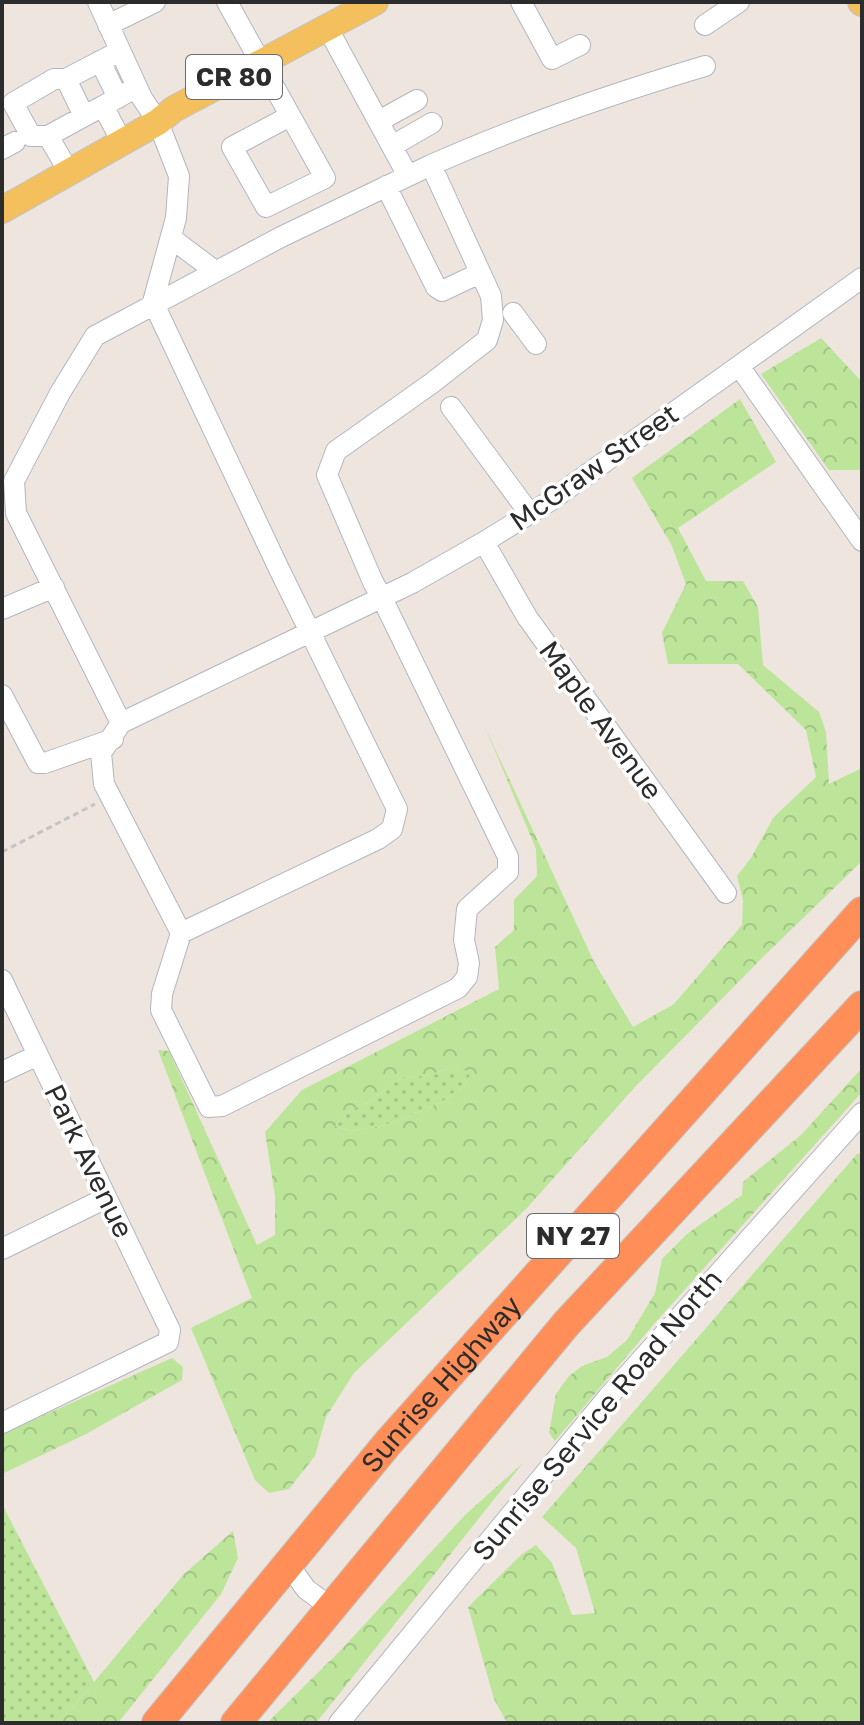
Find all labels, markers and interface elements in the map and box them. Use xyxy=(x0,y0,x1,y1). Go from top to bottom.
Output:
road number: CR 80 xyxy=(186,55,282,99)
street label: McGraw Street xyxy=(503,396,684,537)
street label: Maple Avenue xyxy=(533,634,670,805)
street label: Park Avenue xyxy=(38,1079,141,1243)
road number: NY 27 xyxy=(527,1214,619,1258)
street label: Sunrise Service Road North xyxy=(465,1262,728,1567)
street label: Sunrise Highway xyxy=(354,1289,528,1479)

